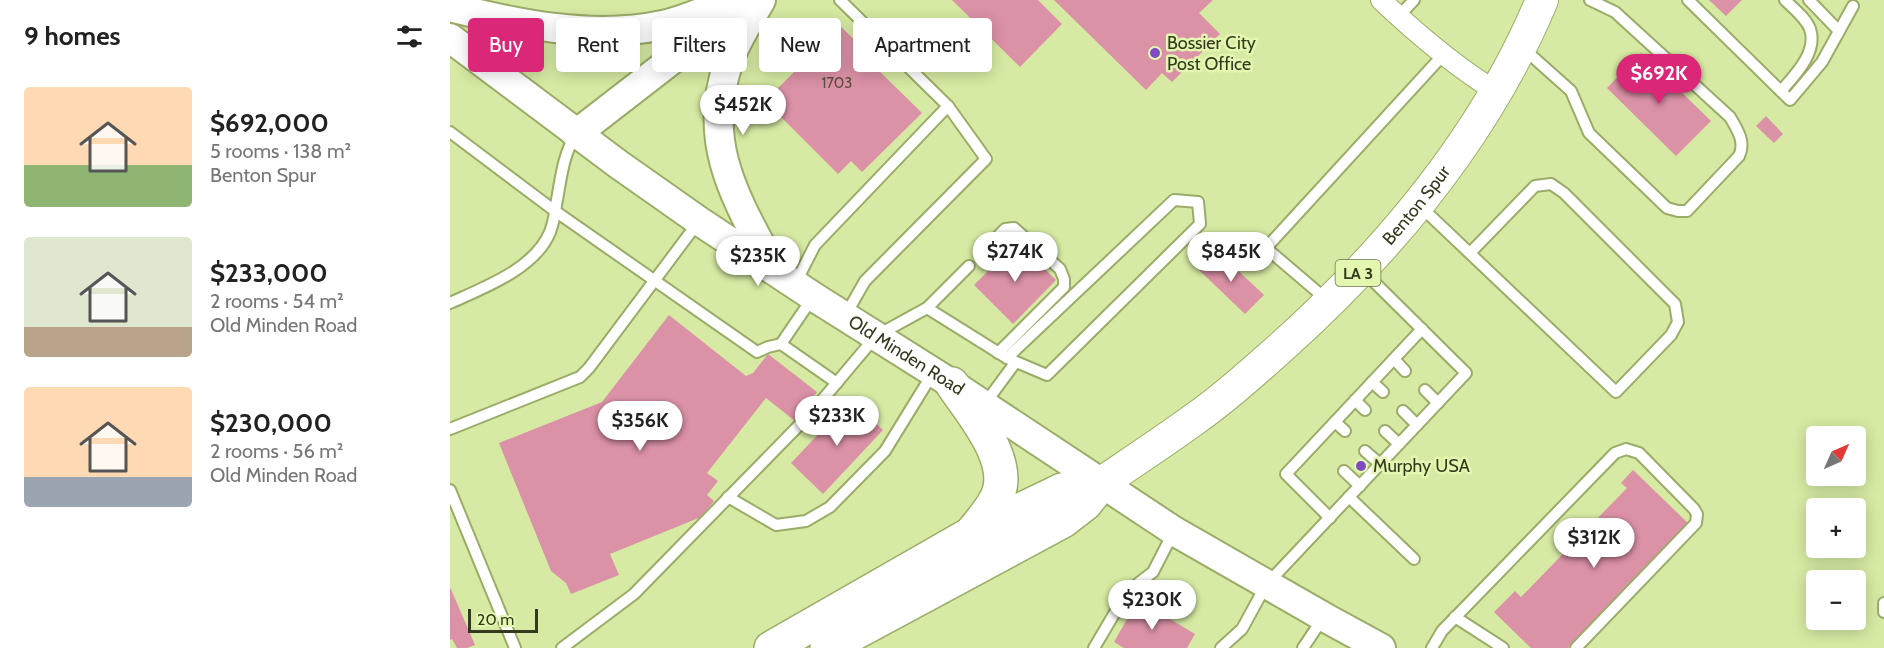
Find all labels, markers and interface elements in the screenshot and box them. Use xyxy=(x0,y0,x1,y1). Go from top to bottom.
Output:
chip: Buy xyxy=(468,18,544,72)
chip: Rent xyxy=(556,18,640,72)
chip: Filters xyxy=(652,18,747,72)
chip: New xyxy=(759,18,841,72)
chip: Apartment xyxy=(853,18,992,72)
text: 9 homes xyxy=(24,20,121,52)
icon: filters xyxy=(393,20,426,53)
place label: Bossier City Post Office xyxy=(1167,32,1256,75)
marker: Bossier City Post Office xyxy=(1148,46,1162,60)
pin: $692K xyxy=(1617,54,1701,105)
text: $692K xyxy=(1630,61,1688,85)
house number: 1703 xyxy=(822,74,852,92)
pin: $452K xyxy=(701,85,785,136)
text: $452K xyxy=(714,92,772,116)
text: $692,000 xyxy=(210,107,329,139)
icon: home xyxy=(72,111,144,183)
text: 5 rooms · 138 m² xyxy=(210,139,351,163)
street label: Benton Spur xyxy=(1378,161,1455,249)
text: Benton Spur xyxy=(210,163,316,187)
pin: $274K xyxy=(973,232,1057,283)
pin: $845K xyxy=(1189,232,1273,283)
pin: $235K xyxy=(716,236,800,287)
text: $274K xyxy=(987,239,1043,263)
text: $845K xyxy=(1201,239,1261,263)
text: $235K xyxy=(730,243,786,267)
text: $233,000 xyxy=(210,257,328,289)
road number: LA 3 xyxy=(1336,260,1380,286)
icon: home xyxy=(72,261,144,333)
text: 2 rooms · 54 m² xyxy=(210,289,344,313)
street label: Old Minden Road xyxy=(844,310,968,400)
text: Old Minden Road xyxy=(210,313,357,337)
pin: $233K xyxy=(795,396,879,447)
pin: $356K xyxy=(598,401,682,452)
text: $233K xyxy=(809,403,865,427)
text: $230,000 xyxy=(210,407,332,439)
text: $356K xyxy=(612,408,668,432)
icon: home xyxy=(72,411,144,483)
north arrow xyxy=(1806,426,1866,486)
map controls xyxy=(1806,426,1866,630)
text: 2 rooms · 56 m² xyxy=(210,439,343,463)
place label: Murphy USA xyxy=(1373,455,1470,477)
marker: Murphy USA xyxy=(1354,459,1368,473)
text: Old Minden Road xyxy=(210,463,357,487)
button: + xyxy=(1806,498,1866,558)
pin: $312K xyxy=(1552,518,1636,569)
text: $312K xyxy=(1568,525,1620,549)
button: − xyxy=(1806,570,1866,630)
pin: $230K xyxy=(1110,580,1194,631)
text: $230K xyxy=(1122,587,1182,611)
scale bar xyxy=(468,606,538,634)
text: 20 m xyxy=(477,610,514,629)

